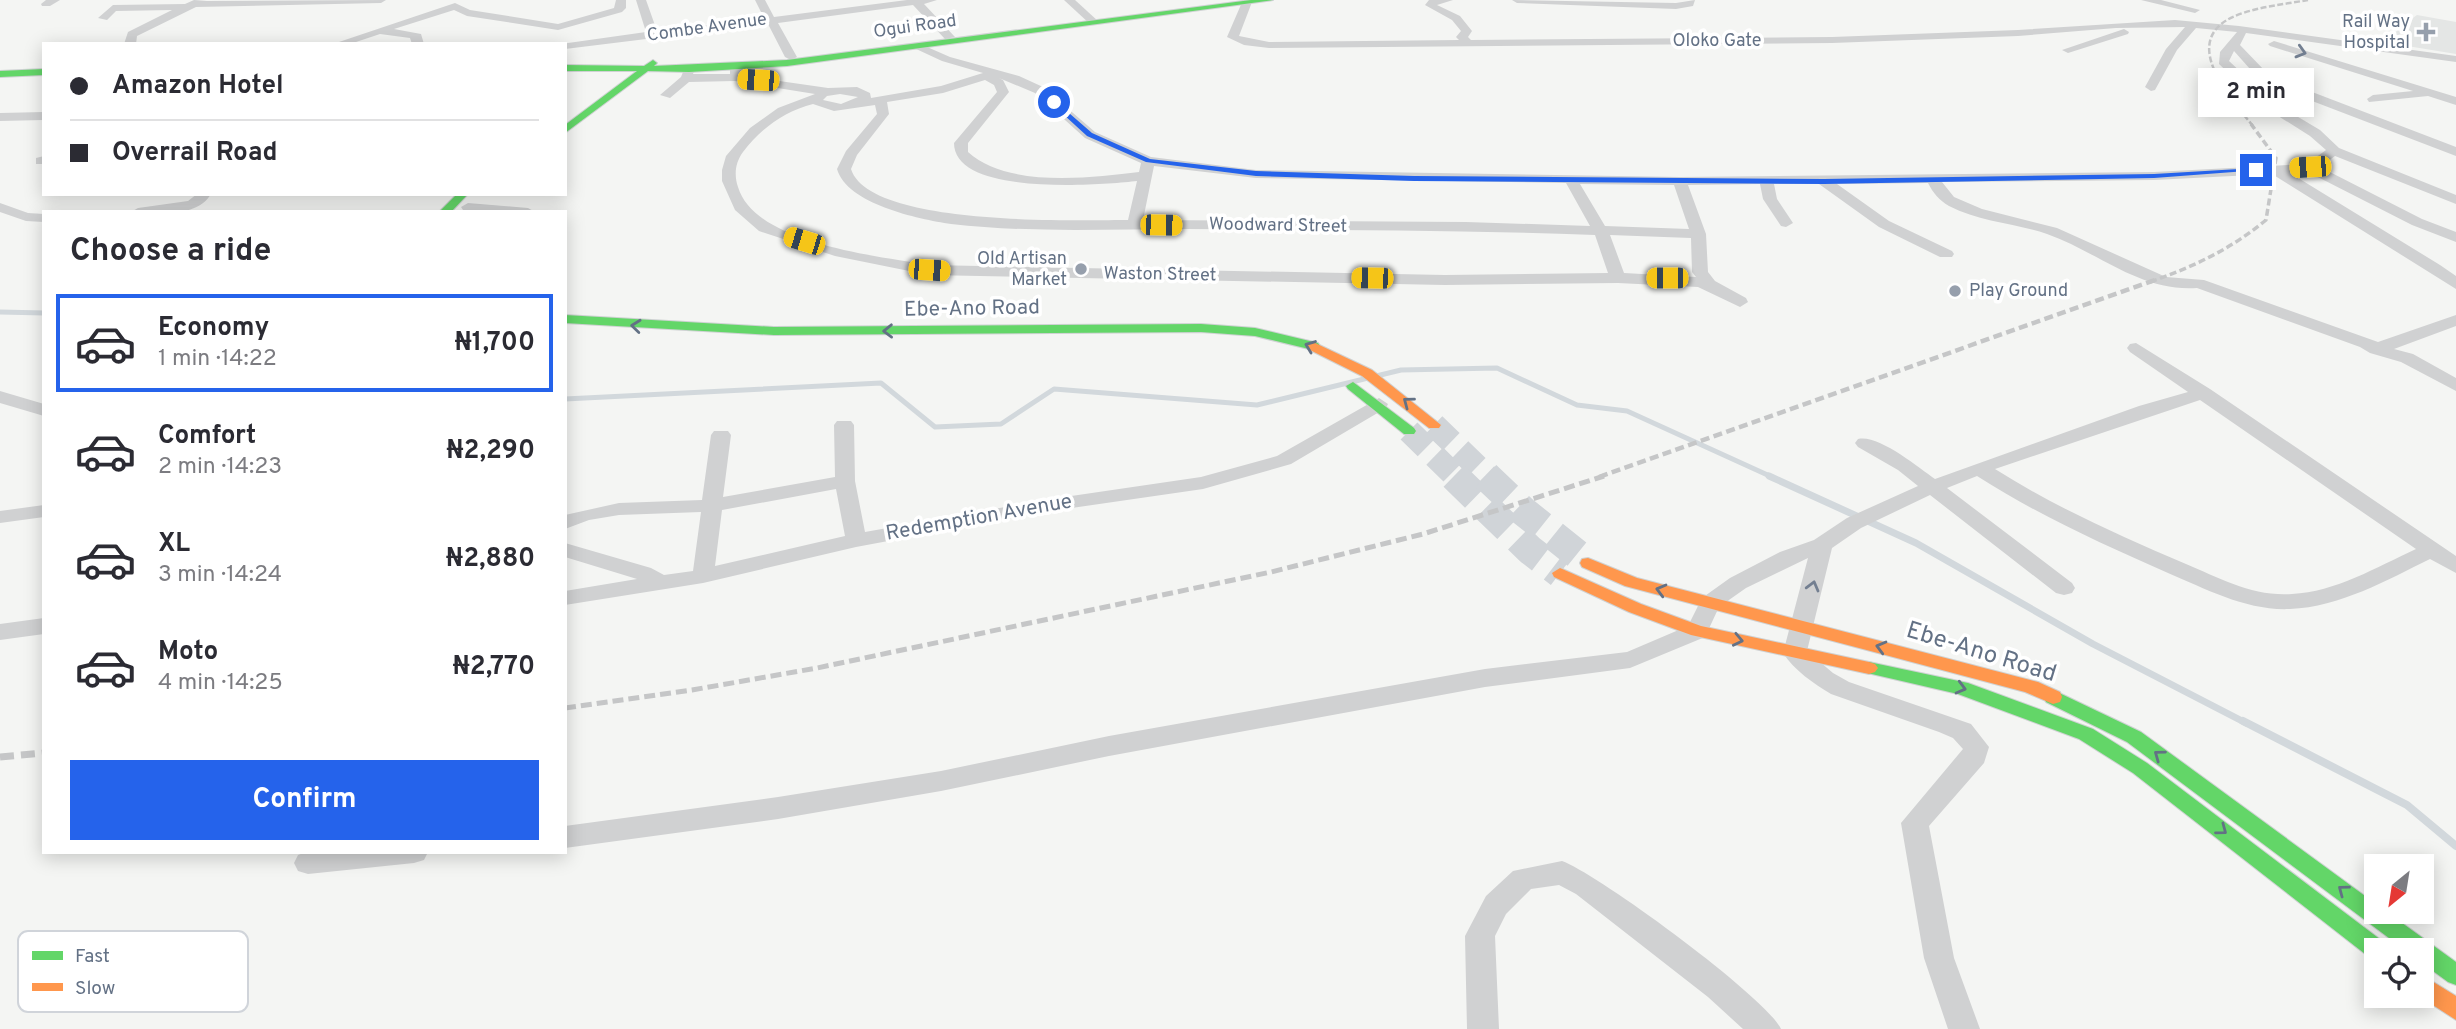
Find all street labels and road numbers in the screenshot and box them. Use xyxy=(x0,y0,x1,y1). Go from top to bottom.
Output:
street label: Combe Avenue xyxy=(646,8,768,48)
street label: Ogui Road xyxy=(872,10,958,44)
street label: Oloko Gate xyxy=(1672,30,1762,53)
street label: Woodward Street xyxy=(1209,213,1347,239)
street label: Waston Street xyxy=(1103,263,1217,287)
street label: Ebe-Ano Road xyxy=(904,294,1040,324)
street label: Redemption Avenue xyxy=(884,488,1074,548)
street label: Ebe-Ano Road xyxy=(1902,616,2060,690)

